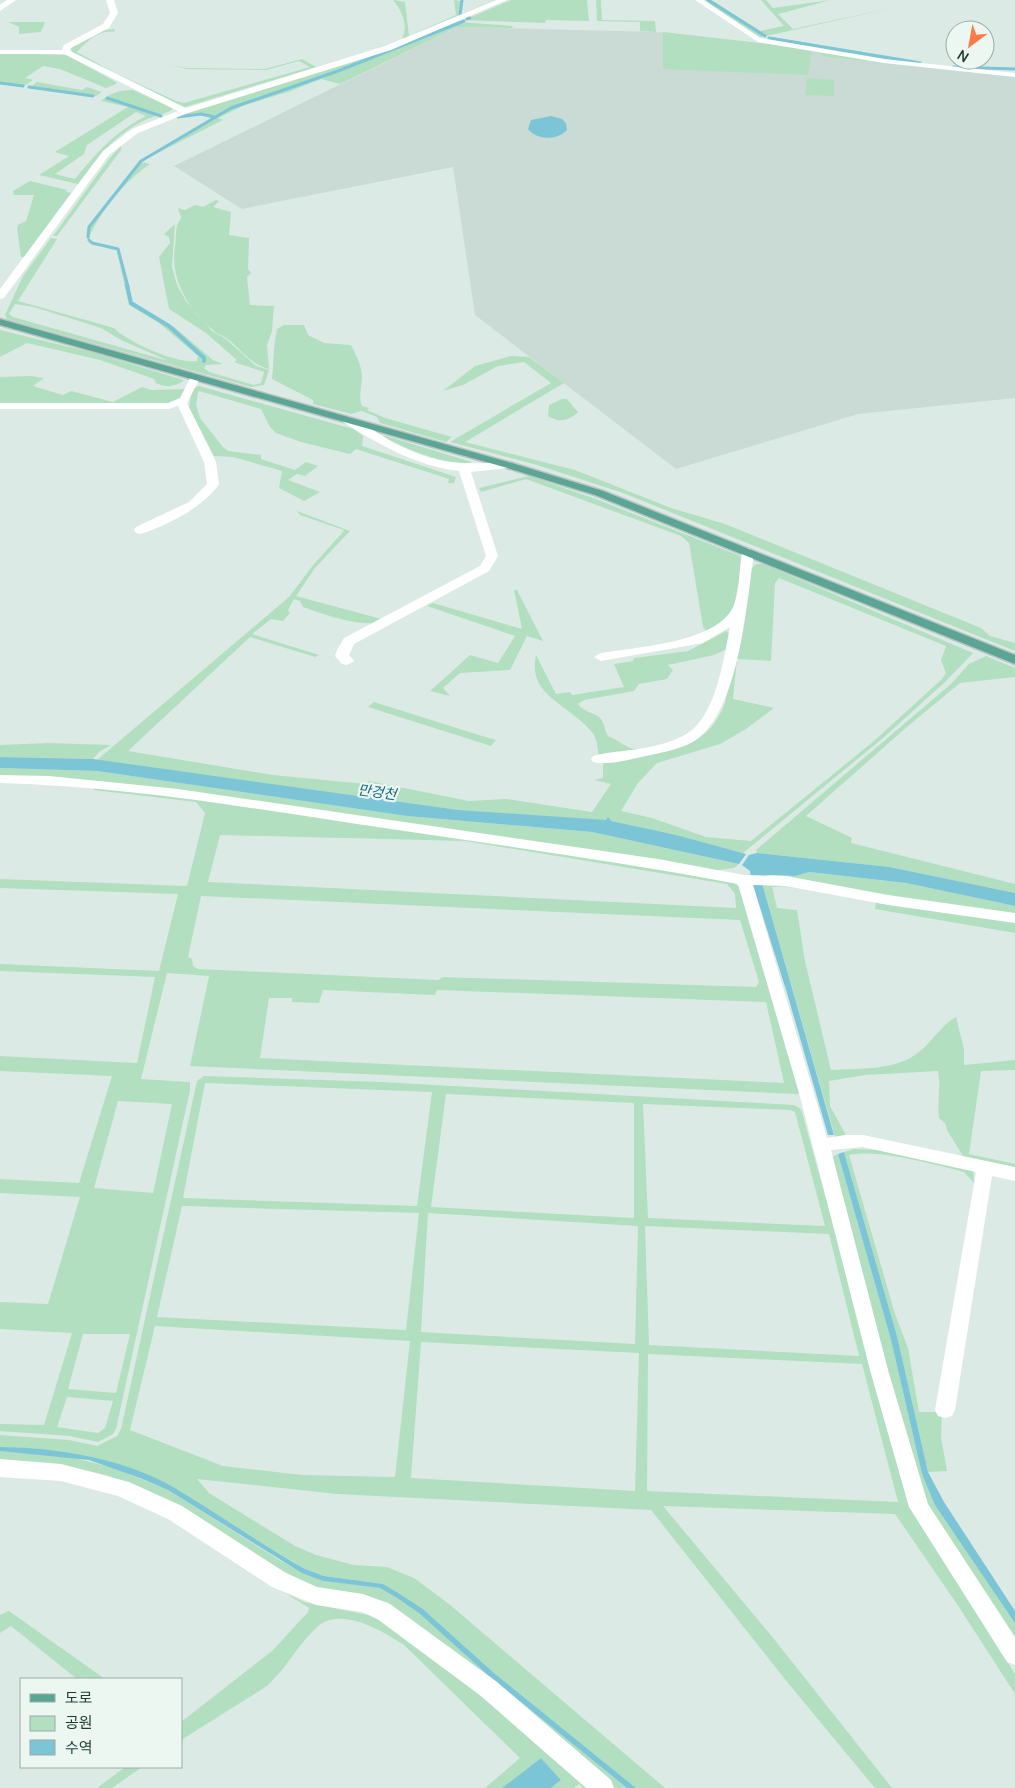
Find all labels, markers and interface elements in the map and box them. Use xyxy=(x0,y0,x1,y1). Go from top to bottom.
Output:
north arrow xyxy=(945,20,995,70)
text: N xyxy=(954,46,972,67)
water label: 만겅천 xyxy=(357,779,399,804)
legend xyxy=(20,1678,182,1768)
text: 도로 xyxy=(65,1687,93,1708)
text: 공원 xyxy=(65,1712,93,1733)
text: 수역 xyxy=(65,1737,93,1758)

